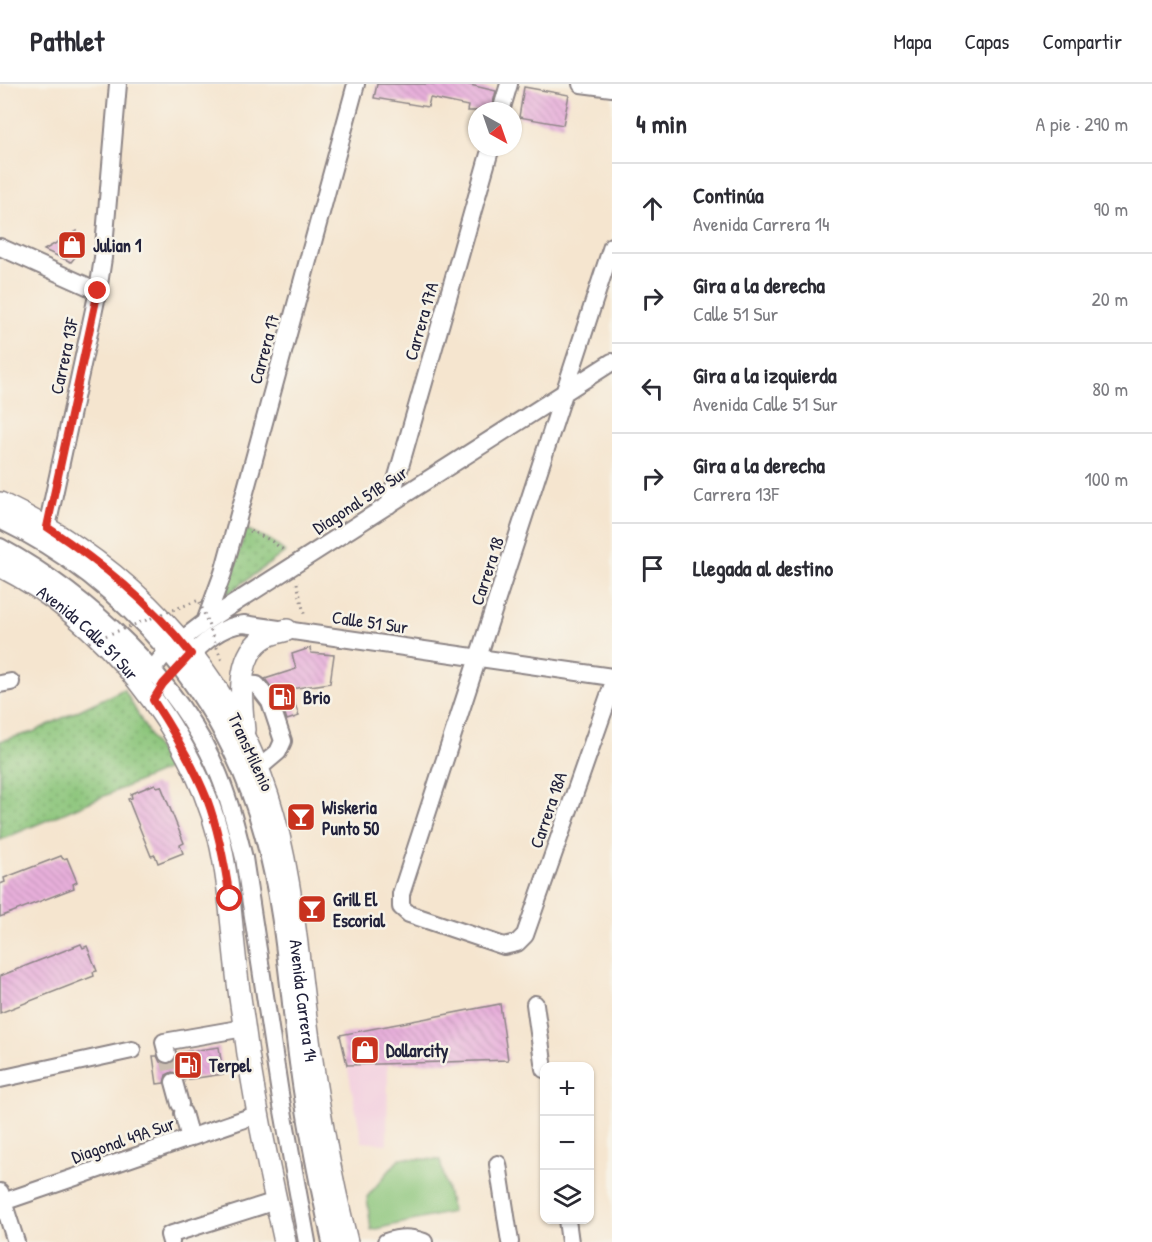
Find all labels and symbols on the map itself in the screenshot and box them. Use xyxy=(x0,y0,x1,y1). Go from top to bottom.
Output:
north arrow xyxy=(468,102,522,156)
shop icon: Julian 1 xyxy=(56,229,88,261)
place label: Julian 1 xyxy=(93,233,142,258)
route end xyxy=(84,277,110,303)
street label: Carrera 17A xyxy=(398,279,444,363)
street label: Carrera 17 xyxy=(243,311,285,387)
street label: Carrera 13F xyxy=(44,314,85,396)
street label: Diagonal 51B Sur xyxy=(308,460,413,540)
street label: Carrera 18 xyxy=(464,533,510,608)
street label: Avenida Calle 51 Sur xyxy=(32,579,145,685)
street label: Calle 51 Sur xyxy=(330,604,410,640)
fuel station icon: Brio xyxy=(266,681,298,713)
place label: Brio xyxy=(303,685,331,710)
street label: TransMilenio xyxy=(222,709,280,795)
street label: Carrera 18A xyxy=(523,768,573,852)
place label: Wiskeria Punto 50 xyxy=(322,795,379,841)
bar icon: Wiskeria Punto 50 xyxy=(285,801,317,833)
route start xyxy=(216,885,242,911)
place label: Grill El Escorial xyxy=(333,887,386,933)
bar icon: Grill El Escorial xyxy=(296,893,328,925)
street label: Avenida Carrera 14 xyxy=(284,938,324,1063)
shop icon: Dollarcity xyxy=(349,1034,381,1066)
place label: Dollarcity xyxy=(386,1038,449,1064)
fuel station icon: Terpel xyxy=(172,1049,204,1081)
place label: Terpel xyxy=(208,1053,252,1079)
street label: Diagonal 49A Sur xyxy=(68,1111,178,1169)

